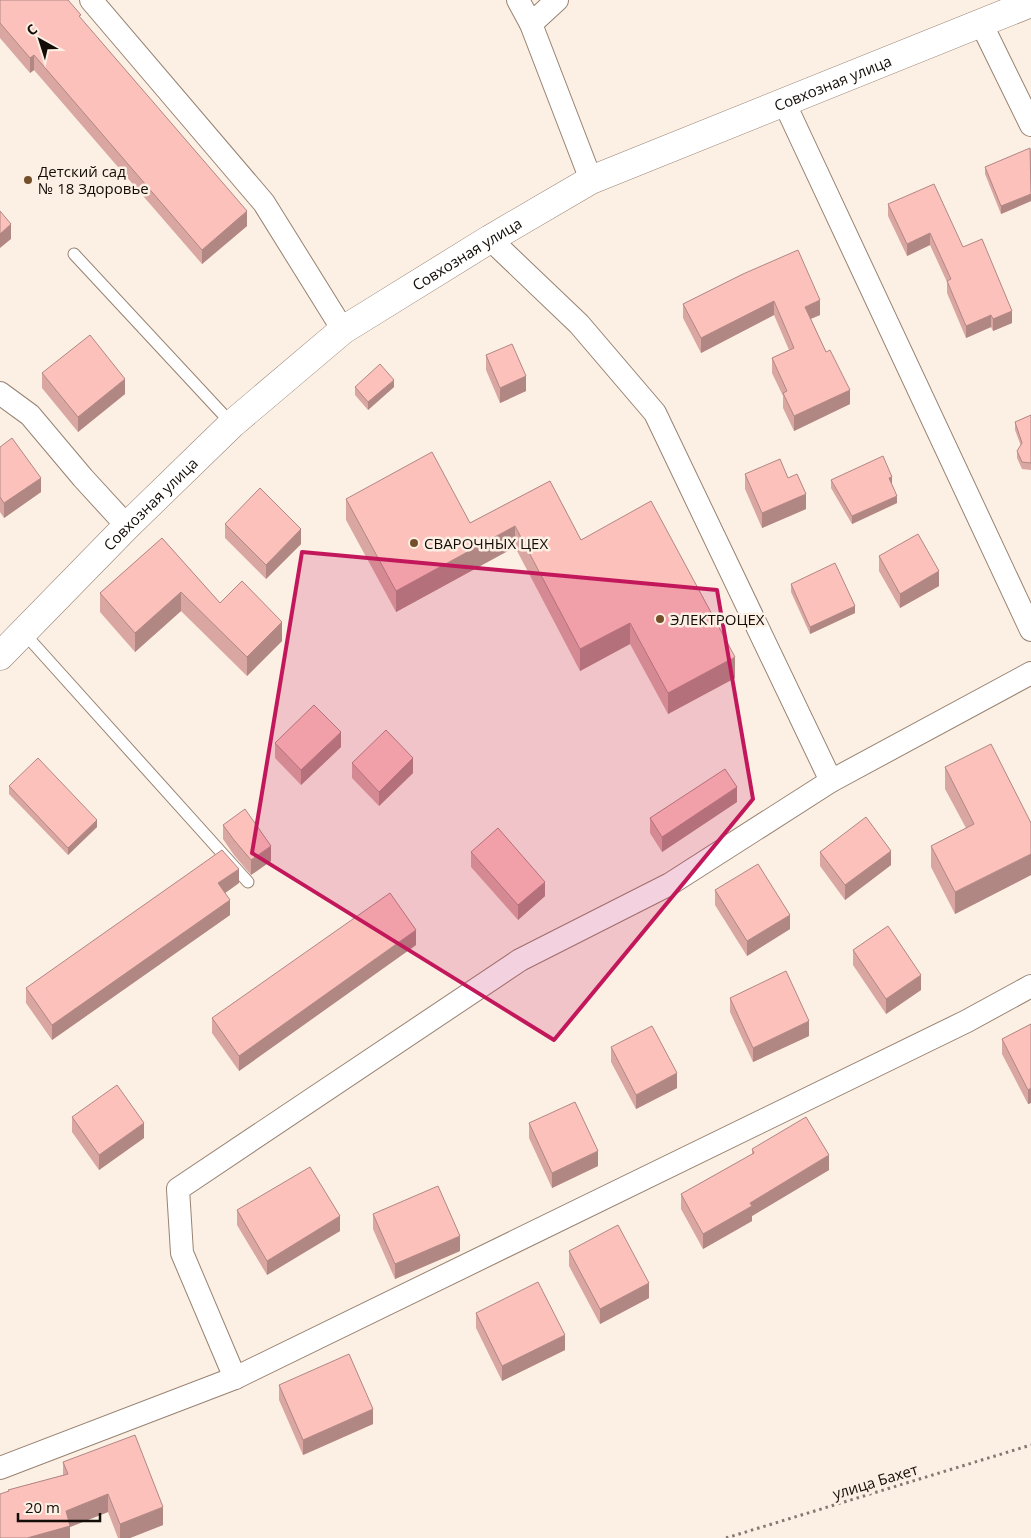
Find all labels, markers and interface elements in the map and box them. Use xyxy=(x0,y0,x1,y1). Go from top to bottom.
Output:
north arrow xyxy=(15,15,65,65)
text: С xyxy=(22,19,41,40)
street label: Совхозная улица xyxy=(771,50,894,115)
place label: Детский сад № 18 Здоровье xyxy=(38,161,149,198)
marker: Детский сад № 18 Здоровье xyxy=(22,174,34,186)
street label: Совхозная улица xyxy=(408,213,525,295)
street label: Совхозная улица xyxy=(99,453,202,555)
place label: СВАРОЧНЫХ ЦЕХ xyxy=(424,533,548,553)
marker: СВАРОЧНЫХ ЦЕХ xyxy=(408,537,420,549)
place label: ЭЛЕКТРОЦЕХ xyxy=(670,609,765,629)
marker: ЭЛЕКТРОЦЕХ xyxy=(654,613,666,625)
street label: улица Бахет xyxy=(830,1459,920,1503)
scale bar xyxy=(18,1490,100,1522)
text: 20 m xyxy=(25,1497,60,1517)

